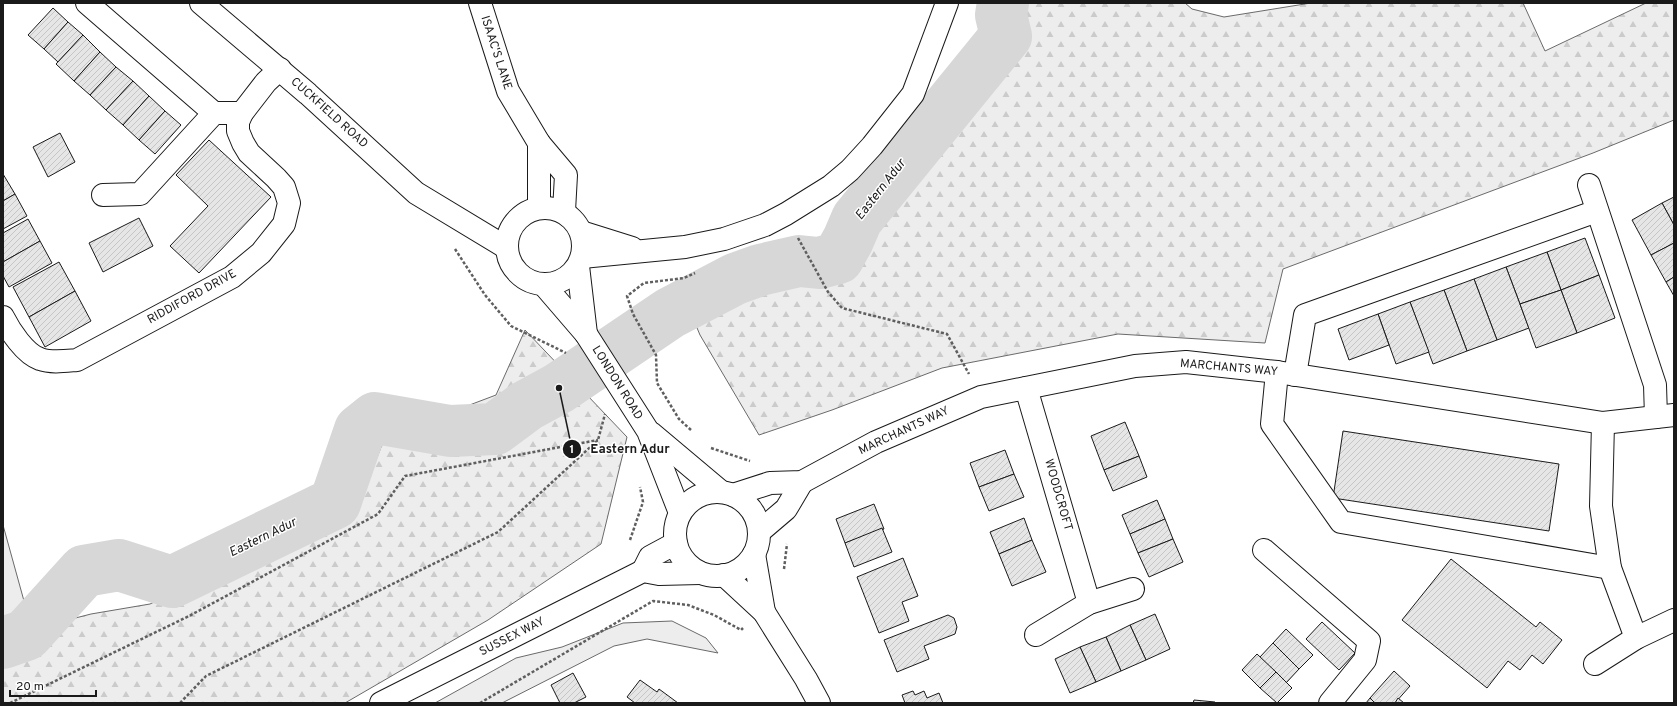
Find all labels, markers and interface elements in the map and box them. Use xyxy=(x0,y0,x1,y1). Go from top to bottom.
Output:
street label: ISAAC'S LANE xyxy=(477,14,515,92)
street label: CUCKFIELD ROAD xyxy=(287,74,371,152)
water label: Eastern Adur xyxy=(852,156,910,224)
street label: RIDDIFORD DRIVE xyxy=(145,266,239,328)
street label: LONDON ROAD xyxy=(588,343,646,423)
street label: MARCHANTS WAY xyxy=(1179,356,1279,380)
street label: MARCHANTS WAY xyxy=(856,403,952,459)
callout: Eastern Adur xyxy=(562,436,678,461)
text: 1 xyxy=(570,442,574,458)
text: Eastern Adur xyxy=(590,442,670,458)
street label: WOODCROFT xyxy=(1040,457,1076,533)
water label: Eastern Adur xyxy=(227,514,300,561)
street label: SUSSEX WAY xyxy=(477,614,548,660)
scale bar xyxy=(10,672,96,698)
text: 20 m xyxy=(16,679,44,695)

